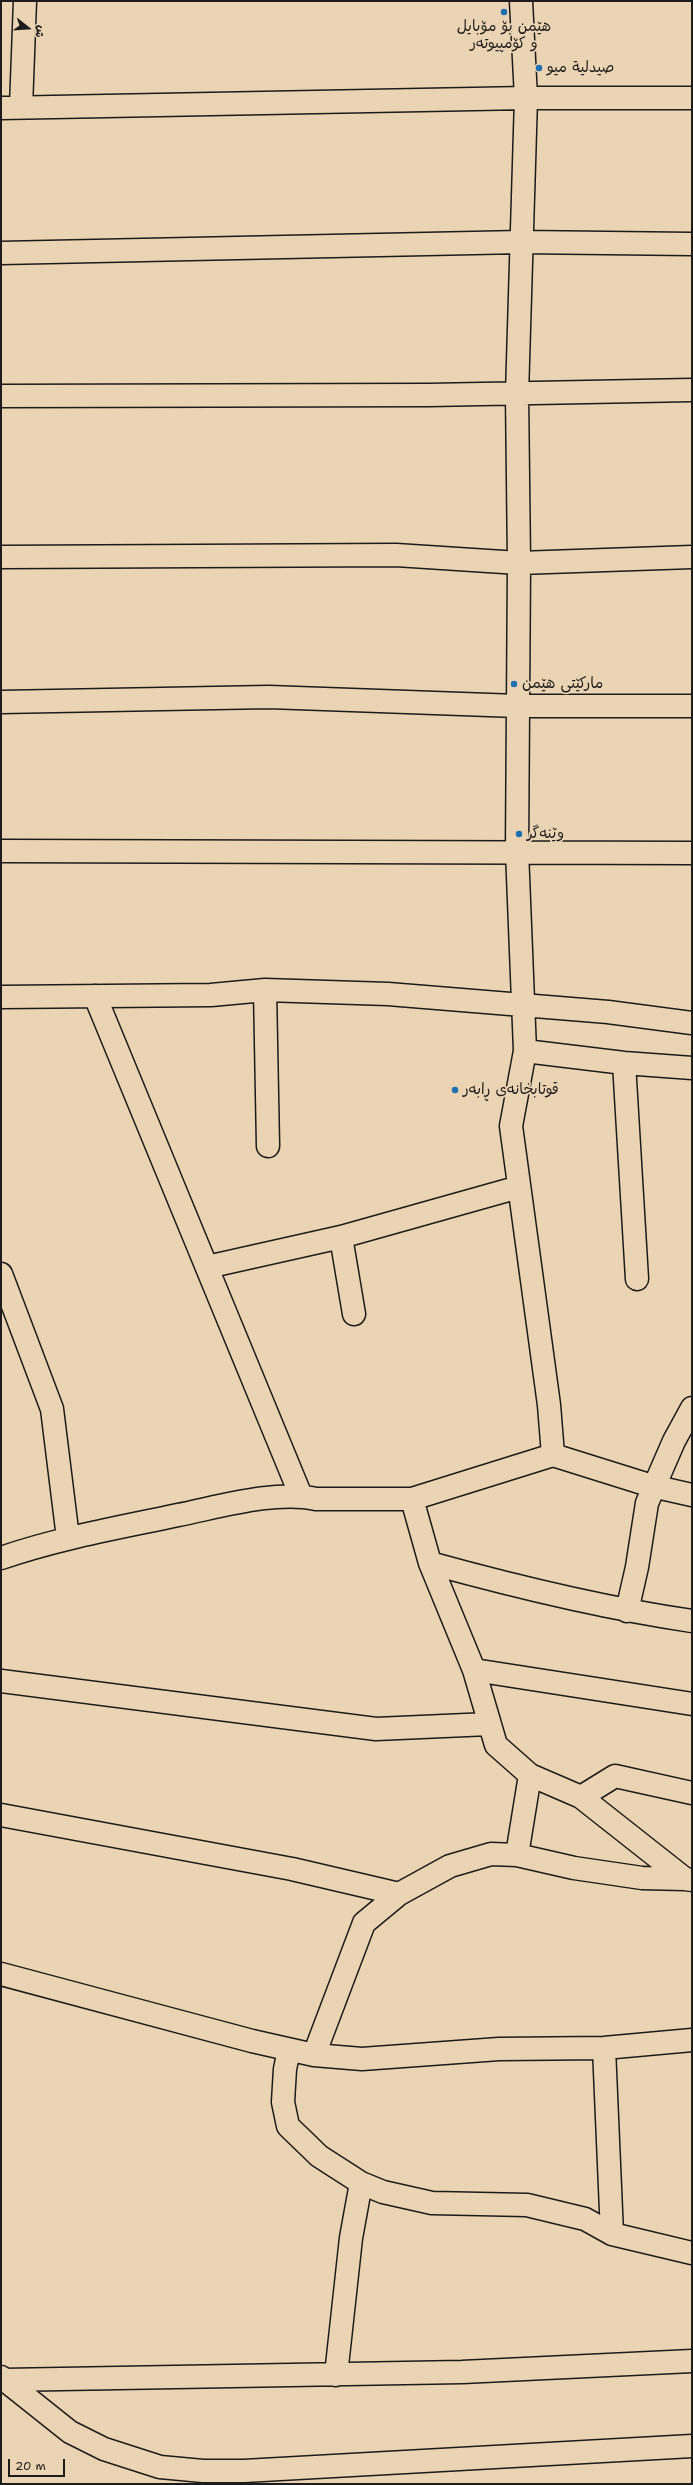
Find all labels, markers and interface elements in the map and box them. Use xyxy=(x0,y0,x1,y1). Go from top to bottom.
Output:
marker: هێمن بۆ مۆبایل و کۆمپیوتەر xyxy=(499,7,509,17)
north arrow xyxy=(8,8,48,48)
place label: هێمن بۆ مۆبایل و کۆمپیوتەر xyxy=(457,18,551,53)
text: ش xyxy=(31,24,49,40)
place label: صيدلية ميو xyxy=(547,59,614,77)
marker: صيدلية ميو xyxy=(534,63,544,73)
place label: مارکێتی هێمن xyxy=(522,675,603,693)
marker: مارکێتی هێمن xyxy=(509,679,519,689)
place label: وێنەگر xyxy=(527,825,564,843)
marker: وێنەگر xyxy=(514,829,524,839)
place label: قوتابخانەی ڕابەر xyxy=(463,1081,559,1099)
marker: قوتابخانەی ڕابەر xyxy=(450,1085,460,1095)
scale bar xyxy=(10,2451,67,2477)
text: 20 m xyxy=(15,2458,46,2474)

